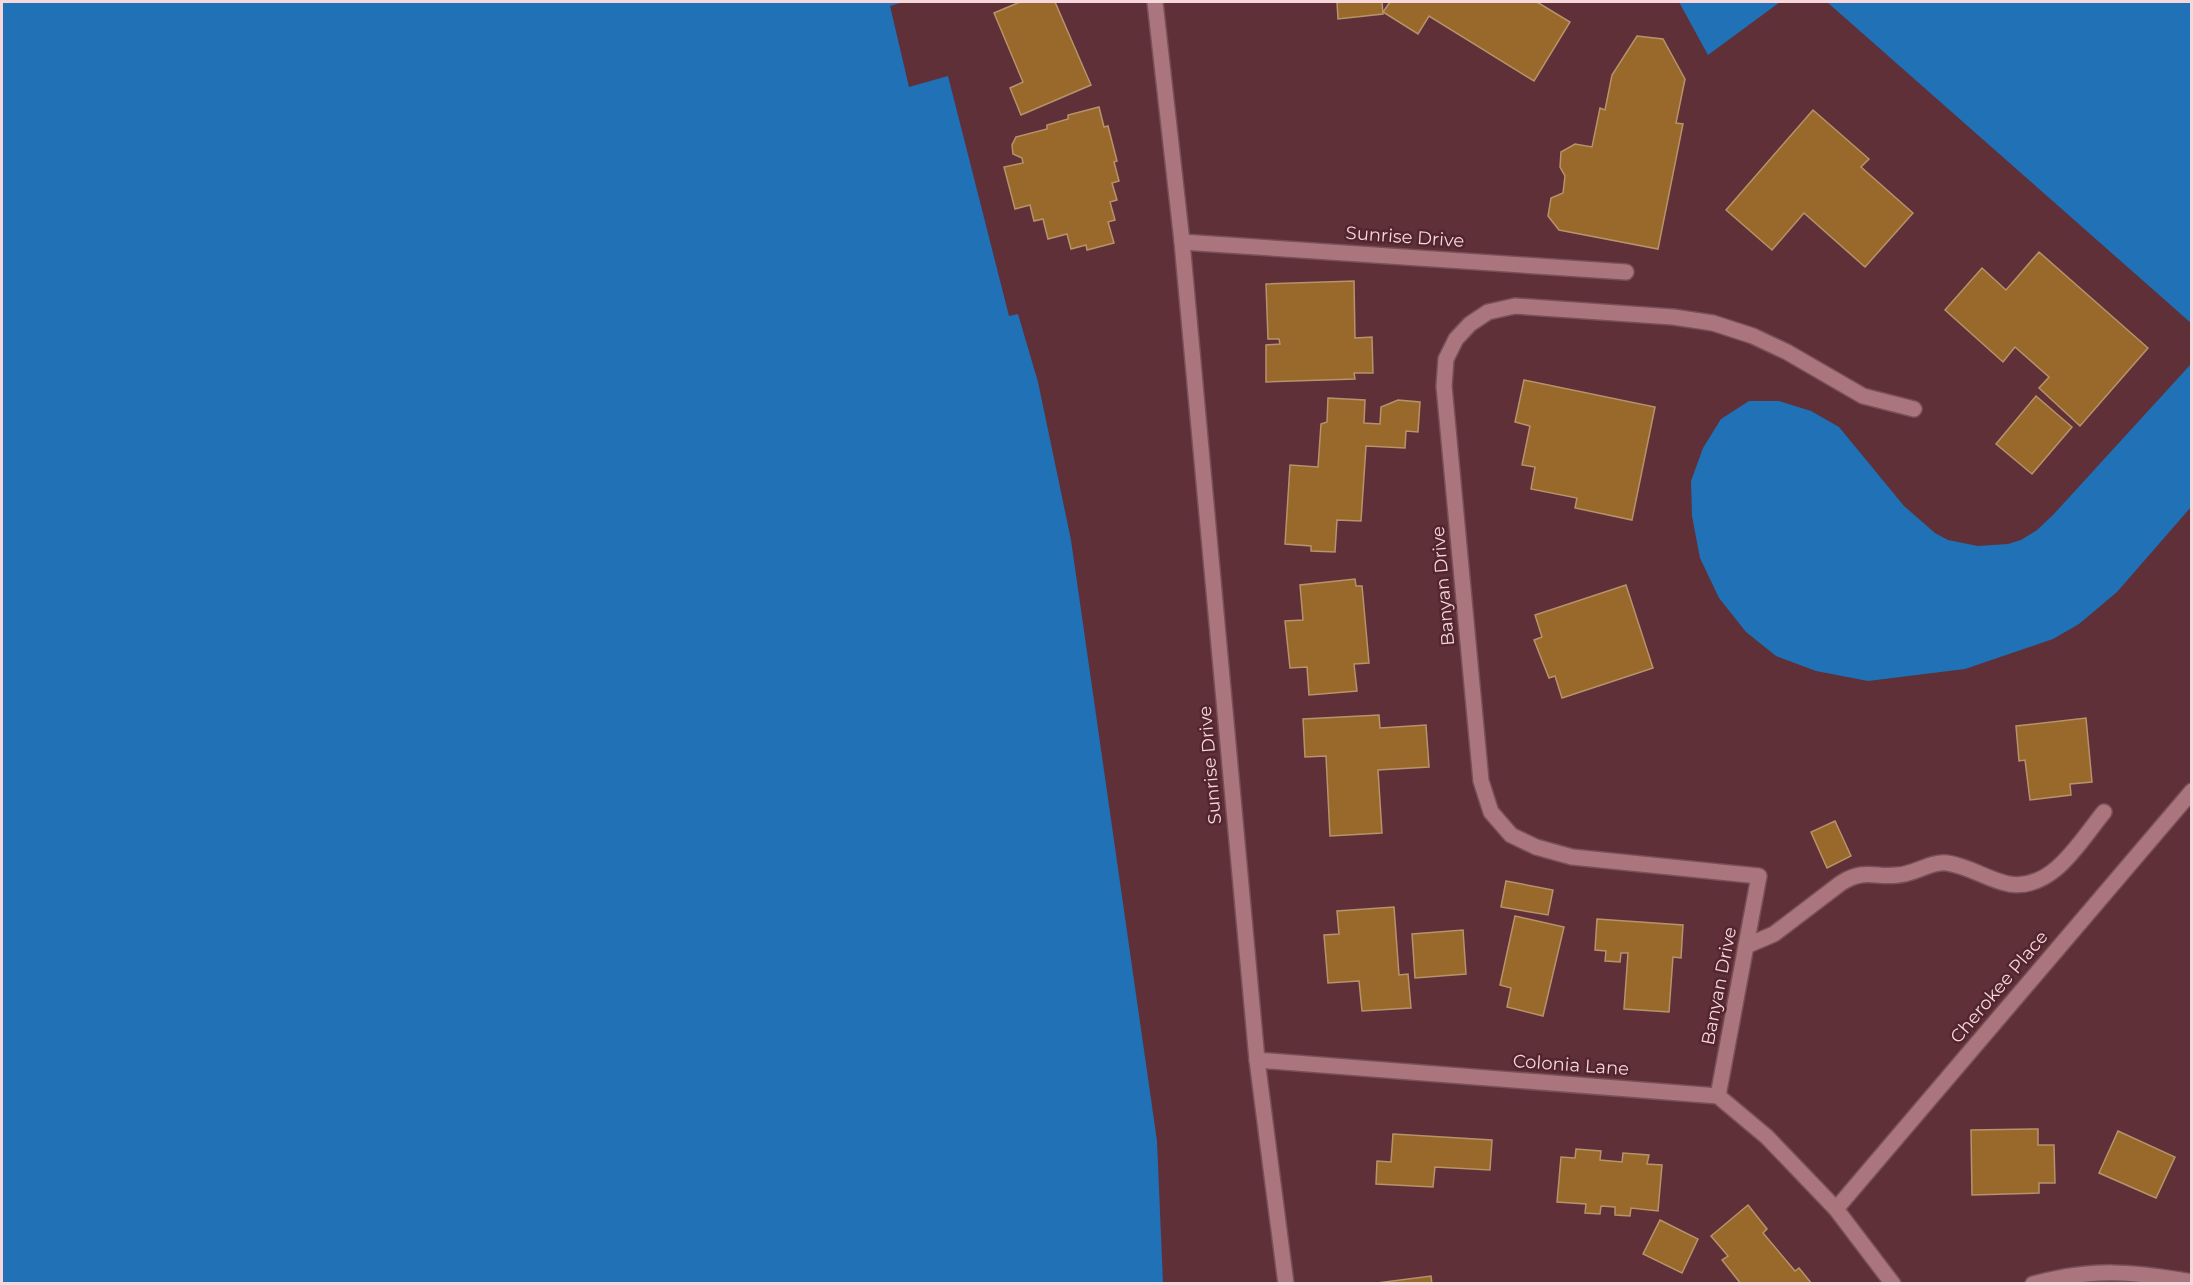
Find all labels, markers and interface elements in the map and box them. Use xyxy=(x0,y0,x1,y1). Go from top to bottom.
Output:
street label: Sunrise Drive xyxy=(1345,222,1465,252)
street label: Banyan Drive xyxy=(1427,525,1459,647)
street label: Sunrise Drive xyxy=(1194,705,1226,825)
street label: Banyan Drive xyxy=(1697,925,1741,1047)
street label: Cherokee Place xyxy=(1946,926,2053,1048)
street label: Colonia Lane xyxy=(1512,1050,1630,1080)

